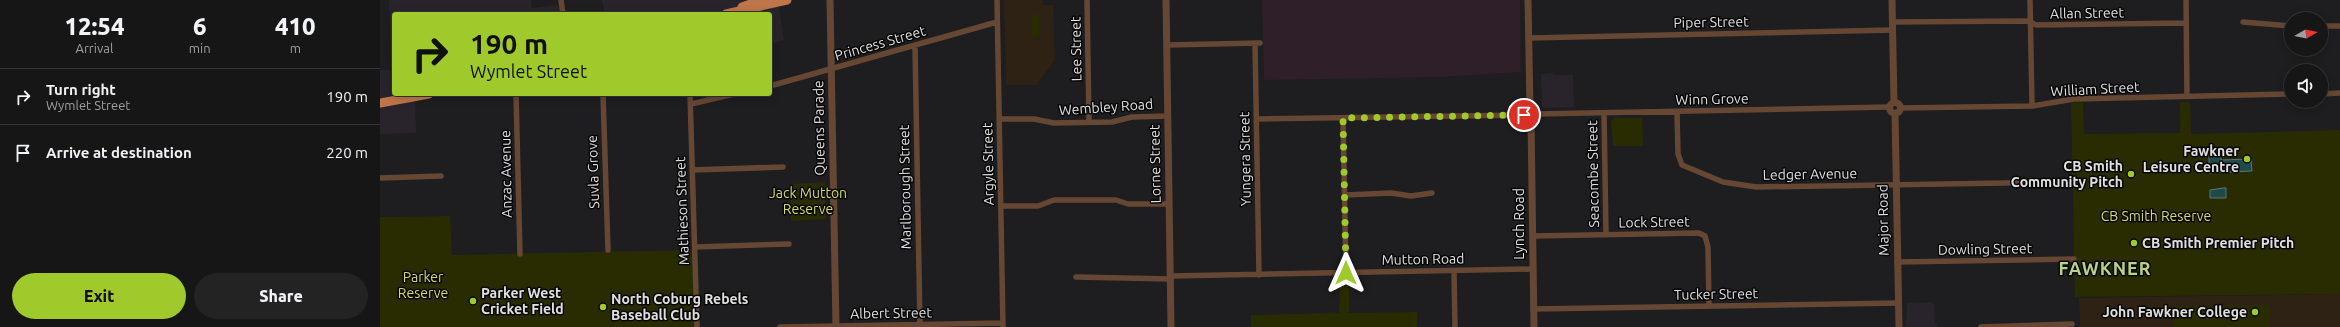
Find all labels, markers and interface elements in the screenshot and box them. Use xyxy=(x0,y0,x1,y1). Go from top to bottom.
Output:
street label: Allan Street xyxy=(2050,4,2125,22)
north arrow xyxy=(2284,12,2328,56)
map controls xyxy=(2284,12,2328,108)
text: 12:54 xyxy=(64,13,124,40)
text: 6 xyxy=(193,13,206,40)
text: 410 xyxy=(275,13,316,40)
street label: Piper Street xyxy=(1673,13,1749,31)
street label: Lee Street xyxy=(1067,16,1085,82)
street label: Princess Street xyxy=(833,22,928,64)
icon: right xyxy=(404,28,456,80)
text: 190 m xyxy=(470,28,548,59)
text: Arrival xyxy=(75,41,113,55)
text: min xyxy=(189,41,211,55)
text: m xyxy=(290,41,301,55)
text: Wymlet Street xyxy=(470,61,587,81)
button: sound xyxy=(2284,64,2328,108)
street label: William Street xyxy=(2050,79,2140,99)
street label: Queens Parade xyxy=(810,80,828,176)
text: Turn right xyxy=(46,81,116,98)
icon: right xyxy=(12,86,34,108)
text: 190 m xyxy=(326,88,368,105)
street label: Winn Grove xyxy=(1675,90,1749,108)
street label: Wembley Road xyxy=(1058,96,1154,118)
text: Wymlet Street xyxy=(46,98,130,112)
pin xyxy=(1507,98,1541,132)
icon: arrive xyxy=(1513,104,1535,126)
street label: Yungera Street xyxy=(1236,111,1254,206)
street label: Seacombe Street xyxy=(1584,120,1602,228)
street label: Argyle Street xyxy=(979,122,997,206)
street label: Marlborough Street xyxy=(896,124,914,249)
street label: Lorne Street xyxy=(1146,124,1164,203)
street label: Anzac Avenue xyxy=(497,130,515,218)
street label: Suvla Grove xyxy=(584,135,602,209)
icon: arrive xyxy=(12,142,34,164)
place label: Fawkner Leisure Centre xyxy=(2143,143,2239,175)
text: Arrive at destination xyxy=(46,144,192,161)
text: 220 m xyxy=(326,144,368,161)
marker: Fawkner Leisure Centre xyxy=(2242,154,2252,164)
street label: Mathieson Street xyxy=(672,156,692,266)
place label: CB Smith Community Pitch xyxy=(2011,158,2123,190)
street label: Ledger Avenue xyxy=(1763,165,1857,183)
marker: CB Smith Community Pitch xyxy=(2126,169,2136,179)
street label: Major Road xyxy=(1874,184,1892,256)
park label: Jack Mutton Reserve xyxy=(769,185,847,217)
street label: Lynch Road xyxy=(1511,188,1527,260)
park label: CB Smith Reserve xyxy=(2101,208,2211,224)
street label: Lock Street xyxy=(1618,213,1690,231)
place label: CB Smith Premier Pitch xyxy=(2142,235,2294,251)
marker: CB Smith Premier Pitch xyxy=(2129,238,2139,248)
street label: Dowling Street xyxy=(1938,240,2033,258)
street label: Mutton Road xyxy=(1381,250,1465,268)
position arrow xyxy=(1325,252,1367,294)
district label: FAWKNER xyxy=(2058,258,2152,278)
park label: Parker Reserve xyxy=(398,269,448,301)
button: Exit xyxy=(12,273,186,319)
button: Share xyxy=(194,273,368,319)
place label: Parker West Cricket Field xyxy=(481,285,564,317)
street label: Tucker Street xyxy=(1674,285,1759,303)
place label: North Coburg Rebels Baseball Club xyxy=(611,291,749,323)
marker: Parker West Cricket Field xyxy=(468,296,478,306)
marker: North Coburg Rebels Baseball Club xyxy=(598,302,608,312)
street label: Albert Street xyxy=(850,304,933,322)
place label: John Fawkner College xyxy=(2102,304,2247,320)
marker: John Fawkner College xyxy=(2250,307,2260,317)

